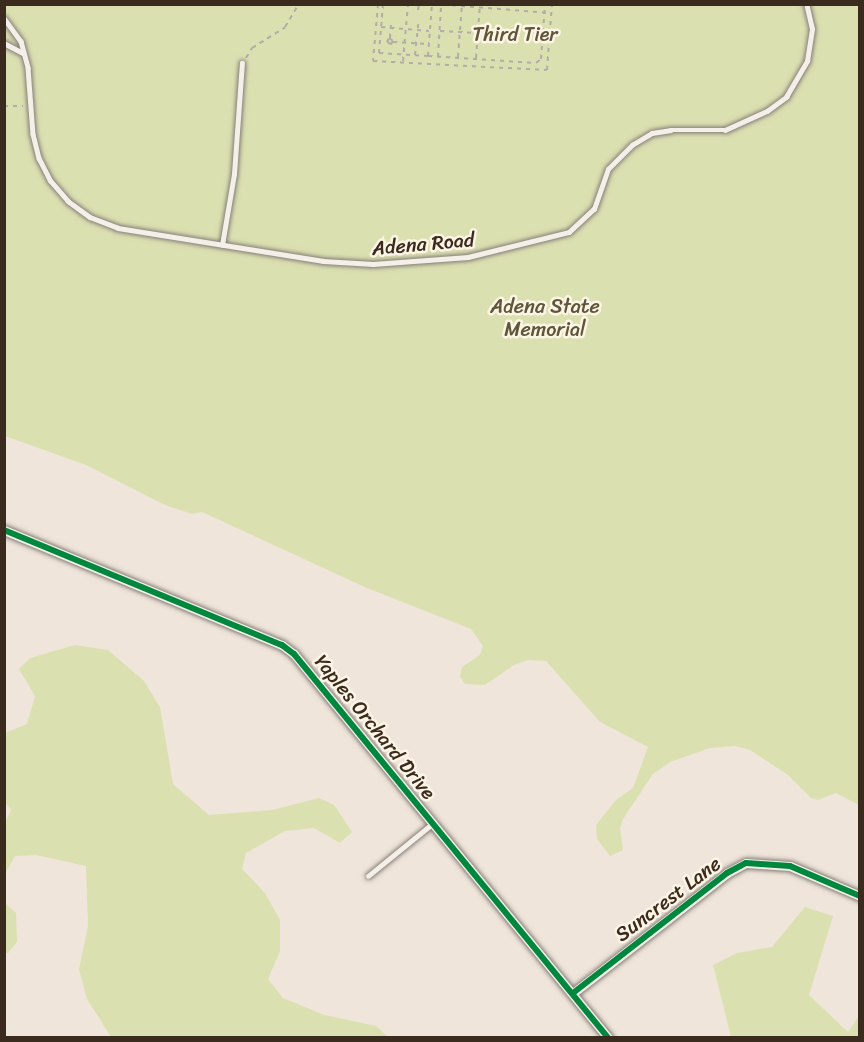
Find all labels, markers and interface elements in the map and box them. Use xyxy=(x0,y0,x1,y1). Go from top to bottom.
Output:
park label: Third Tier xyxy=(472,22,558,46)
street label: Adena Road xyxy=(371,228,475,260)
park label: Adena State Memorial xyxy=(490,295,600,342)
street label: Yaples Orchard Drive xyxy=(309,650,441,804)
street label: Suncrest Lane xyxy=(610,852,726,946)

